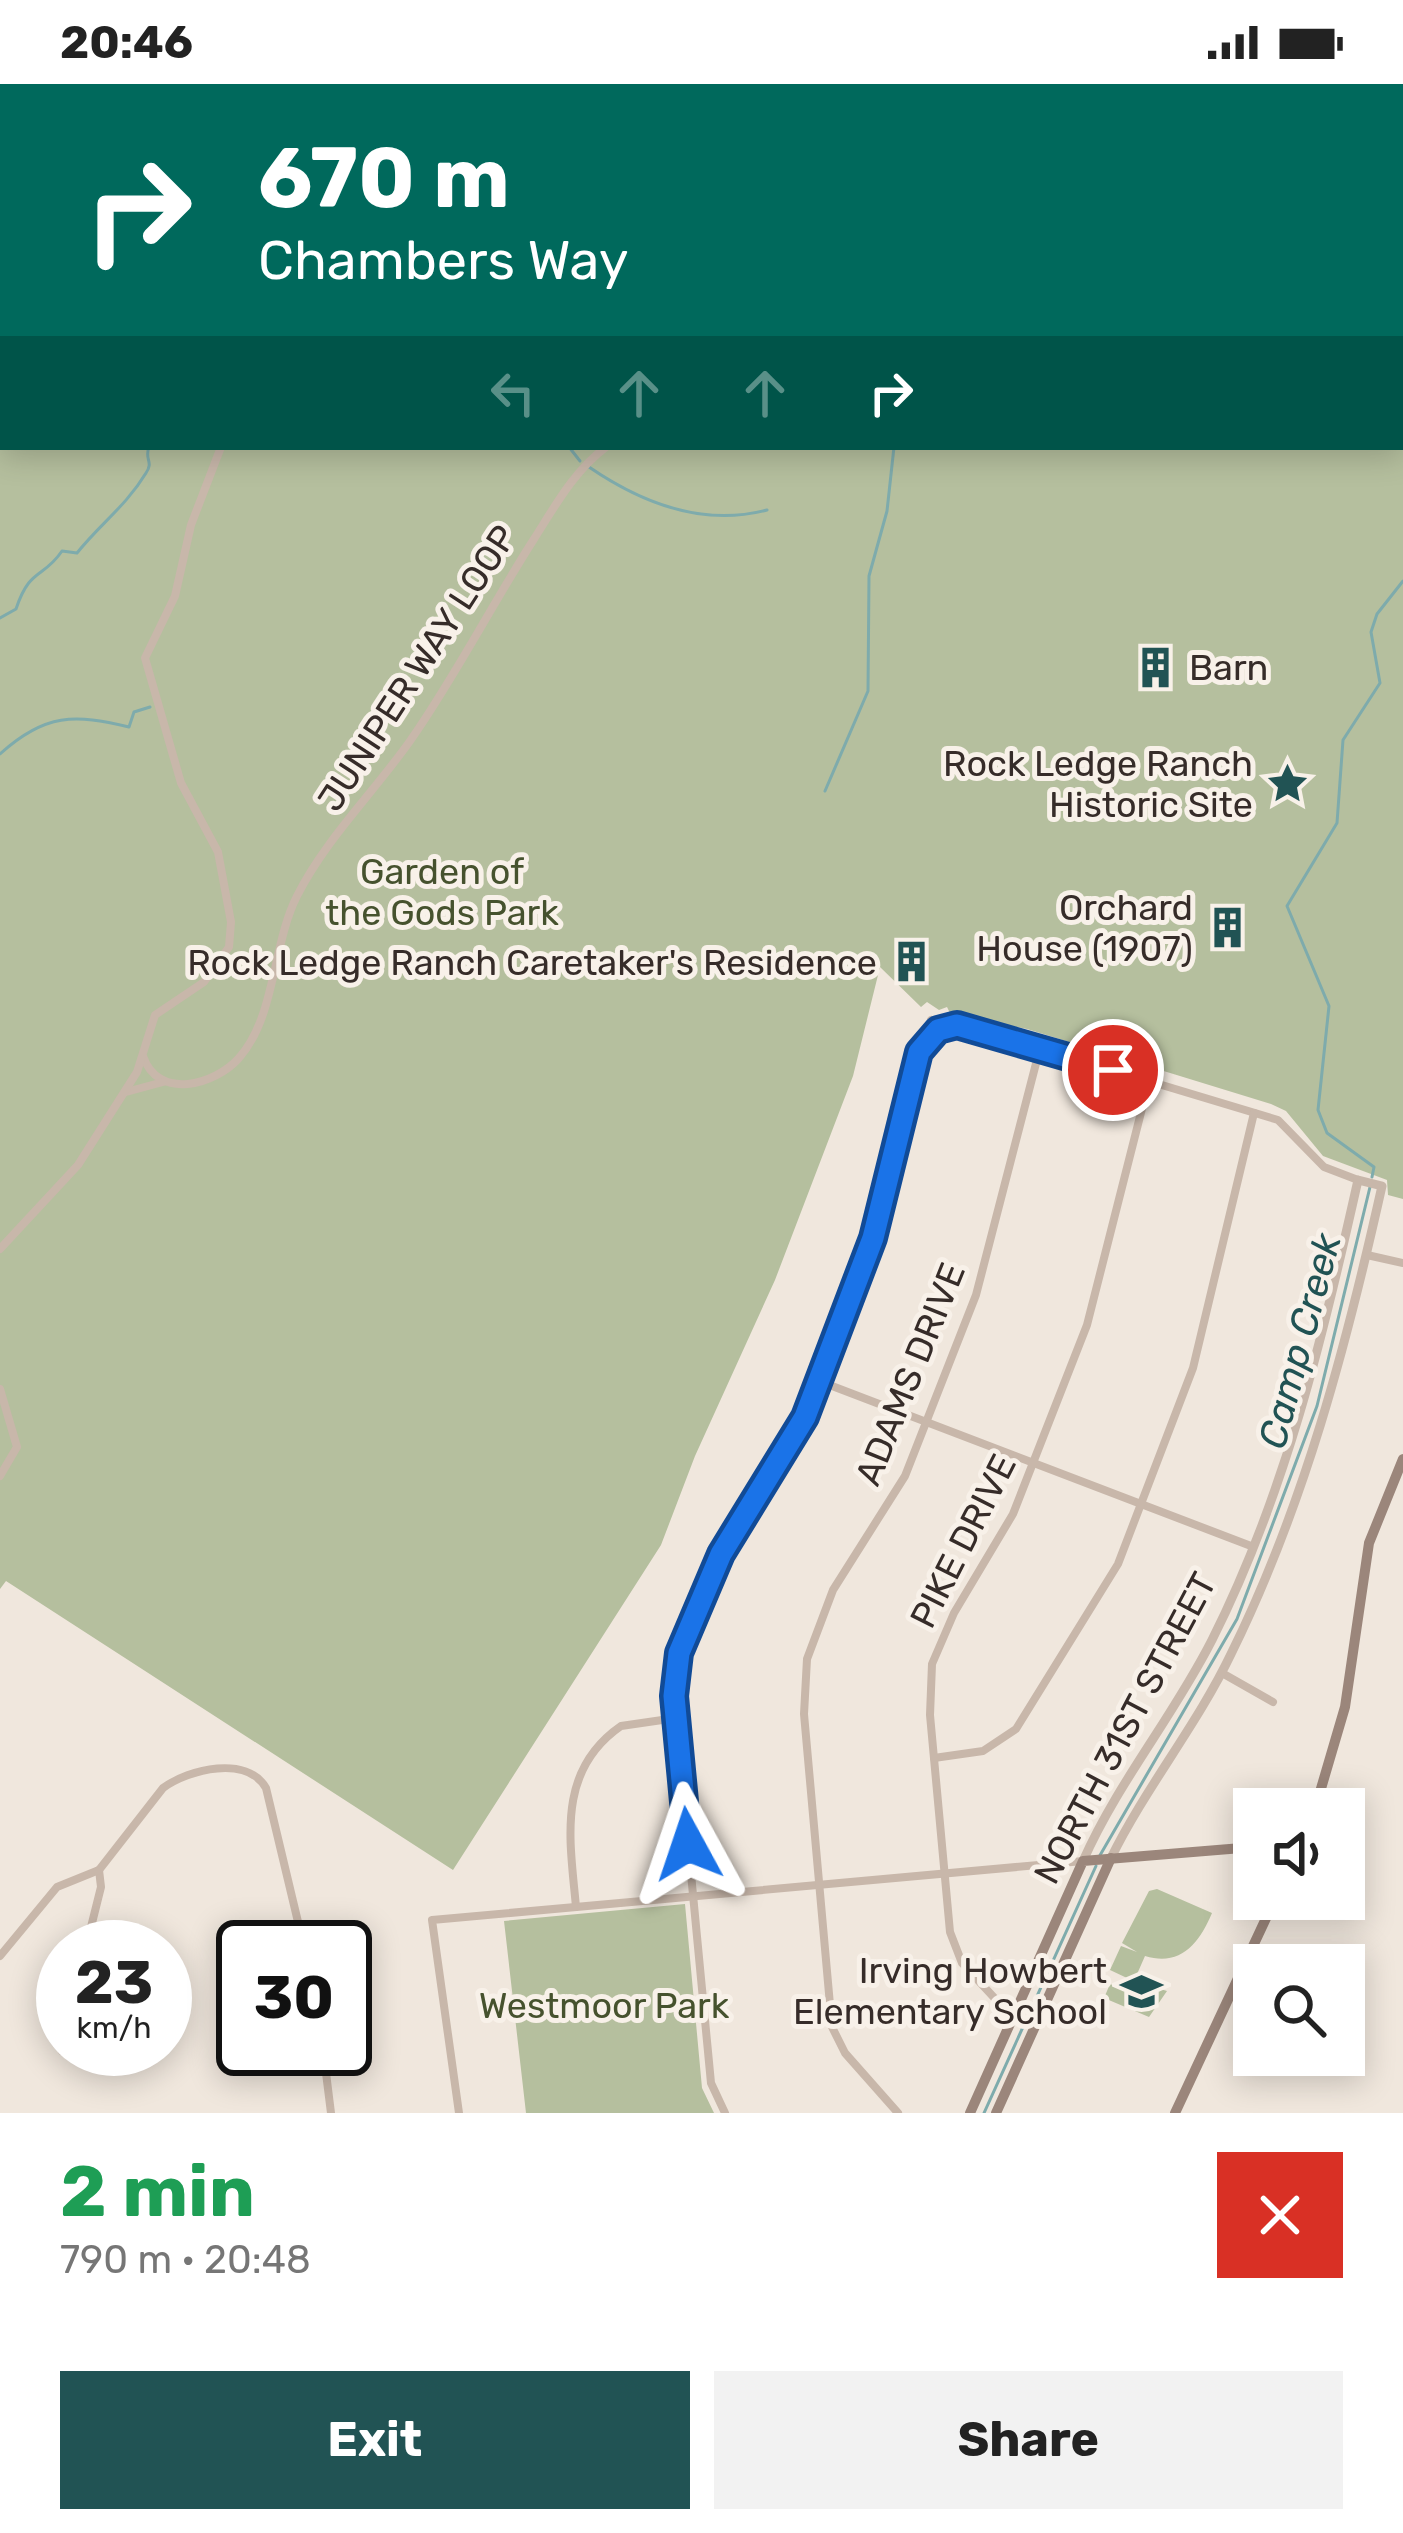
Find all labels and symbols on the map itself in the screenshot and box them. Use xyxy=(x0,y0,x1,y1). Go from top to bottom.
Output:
street label: JUNIPER WAY LOOP xyxy=(309,517,525,819)
building icon: Barn xyxy=(1132,644,1178,690)
place label: Barn xyxy=(1189,646,1268,689)
place label: Rock Ledge Ranch Historic Site xyxy=(943,742,1253,826)
place icon: Rock Ledge Ranch Historic Site xyxy=(1264,761,1310,807)
park label: Garden of the Gods Park xyxy=(325,850,559,934)
place label: Orchard House (1907) xyxy=(976,886,1193,970)
building icon: Orchard House (1907) xyxy=(1204,905,1250,951)
building icon: Rock Ledge Ranch Caretaker's Residence xyxy=(888,939,934,985)
place label: Rock Ledge Ranch Caretaker's Residence xyxy=(187,941,877,984)
pin xyxy=(1062,1019,1164,1121)
water label: Camp Creek xyxy=(1249,1228,1351,1454)
street label: ADAMS DRIVE xyxy=(846,1257,974,1491)
street label: PIKE DRIVE xyxy=(901,1447,1025,1635)
street label: NORTH 31ST STREET xyxy=(1025,1565,1225,1891)
position arrow xyxy=(625,1781,751,1907)
speed limit sign: 30 xyxy=(216,1920,372,2076)
place label: Irving Howbert Elementary School xyxy=(793,1949,1107,2033)
school or university icon: Irving Howbert Elementary School xyxy=(1118,1968,1164,2014)
park label: Westmoor Park xyxy=(479,1984,730,2027)

